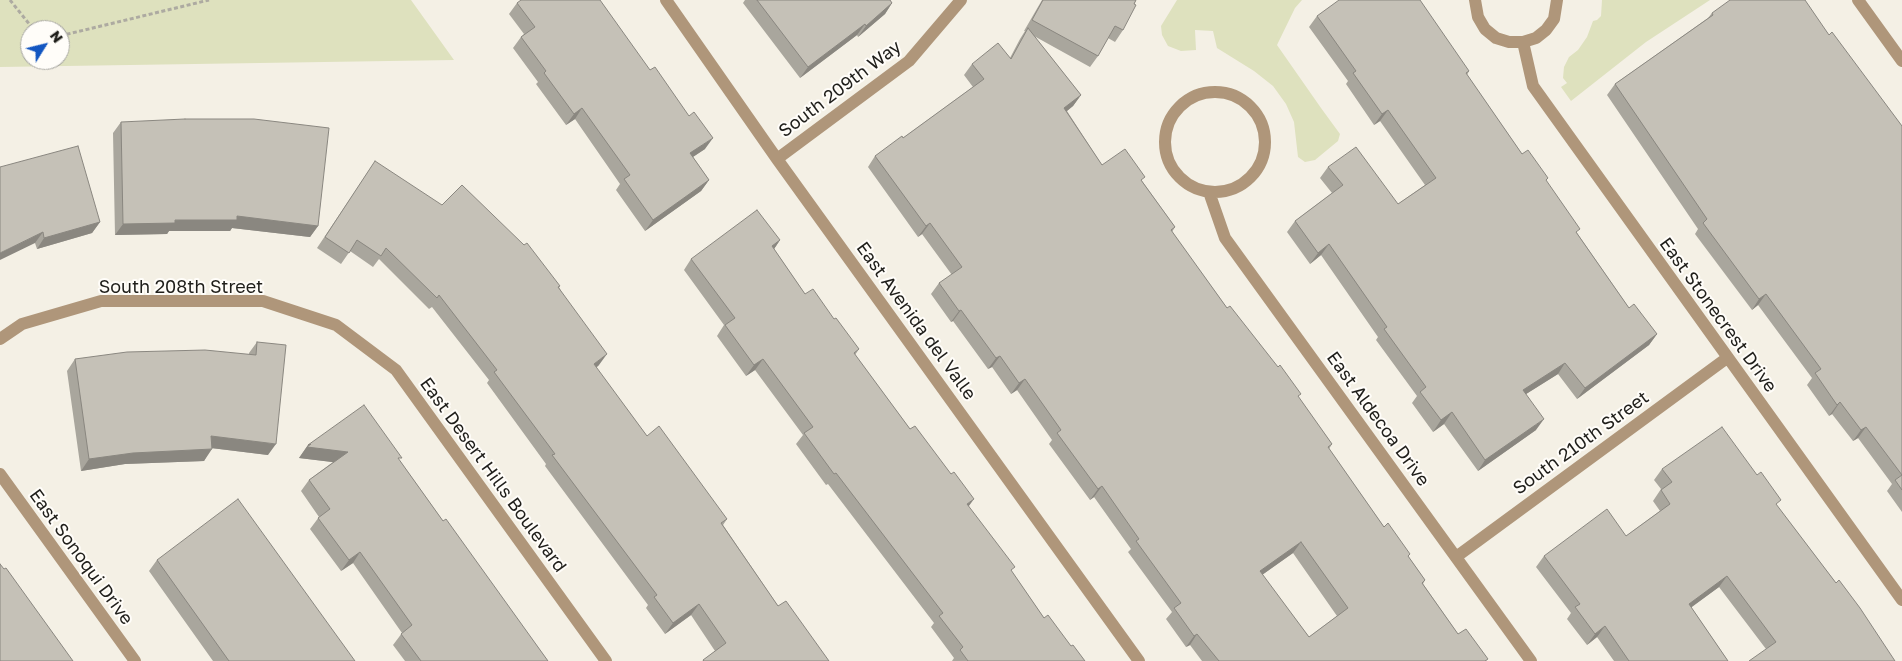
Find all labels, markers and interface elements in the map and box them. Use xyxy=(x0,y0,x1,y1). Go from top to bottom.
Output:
north arrow xyxy=(20,20,70,70)
text: N xyxy=(47,27,67,46)
street label: South 209th Way xyxy=(775,36,905,142)
street label: East Stonecrest Drive xyxy=(1655,233,1781,397)
street label: East Avenida del Valle xyxy=(852,238,980,404)
street label: South 208th Street xyxy=(99,276,263,298)
street label: East Aldecoa Drive xyxy=(1322,348,1434,490)
street label: East Desert Hills Boulevard xyxy=(415,373,571,577)
street label: South 210th Street xyxy=(1509,387,1653,499)
street label: East Sonoqui Drive xyxy=(25,485,137,629)

